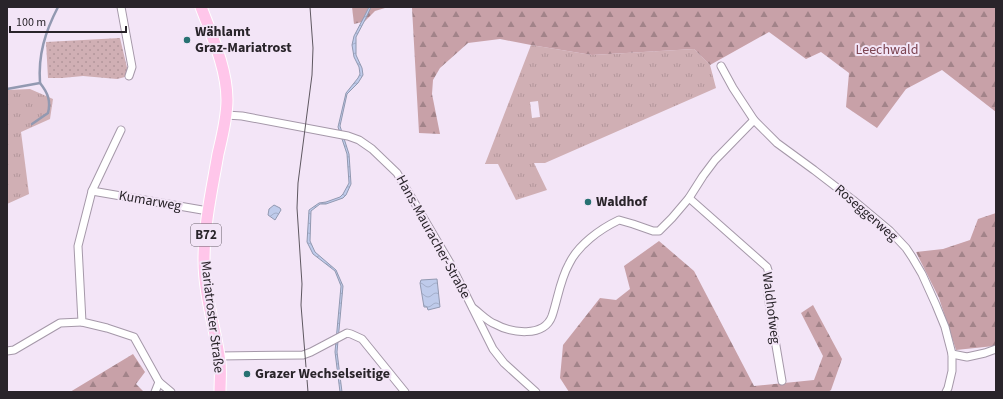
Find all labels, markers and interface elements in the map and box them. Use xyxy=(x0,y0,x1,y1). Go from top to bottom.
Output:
scale bar xyxy=(10,8,126,34)
text: 100 m xyxy=(16,14,46,31)
place label: Wählamt Graz-Mariatrost xyxy=(195,22,292,58)
marker: Wählamt Graz-Mariatrost xyxy=(182,35,192,45)
park label: Leechwald xyxy=(856,40,918,60)
street label: Hans-Mauracher-Straße xyxy=(391,172,475,303)
street label: Roseggerweg xyxy=(830,180,902,246)
street label: Kumarweg xyxy=(117,186,183,216)
place label: Waldhof xyxy=(596,192,648,212)
marker: Waldhof xyxy=(583,197,593,207)
road number: B72 xyxy=(191,224,221,246)
street label: Mariatroster Straße xyxy=(195,260,229,374)
street label: Waldhofweg xyxy=(757,271,785,345)
place label: Grazer Wechselseitige xyxy=(255,364,390,384)
marker: Grazer Wechselseitige xyxy=(242,369,252,379)

